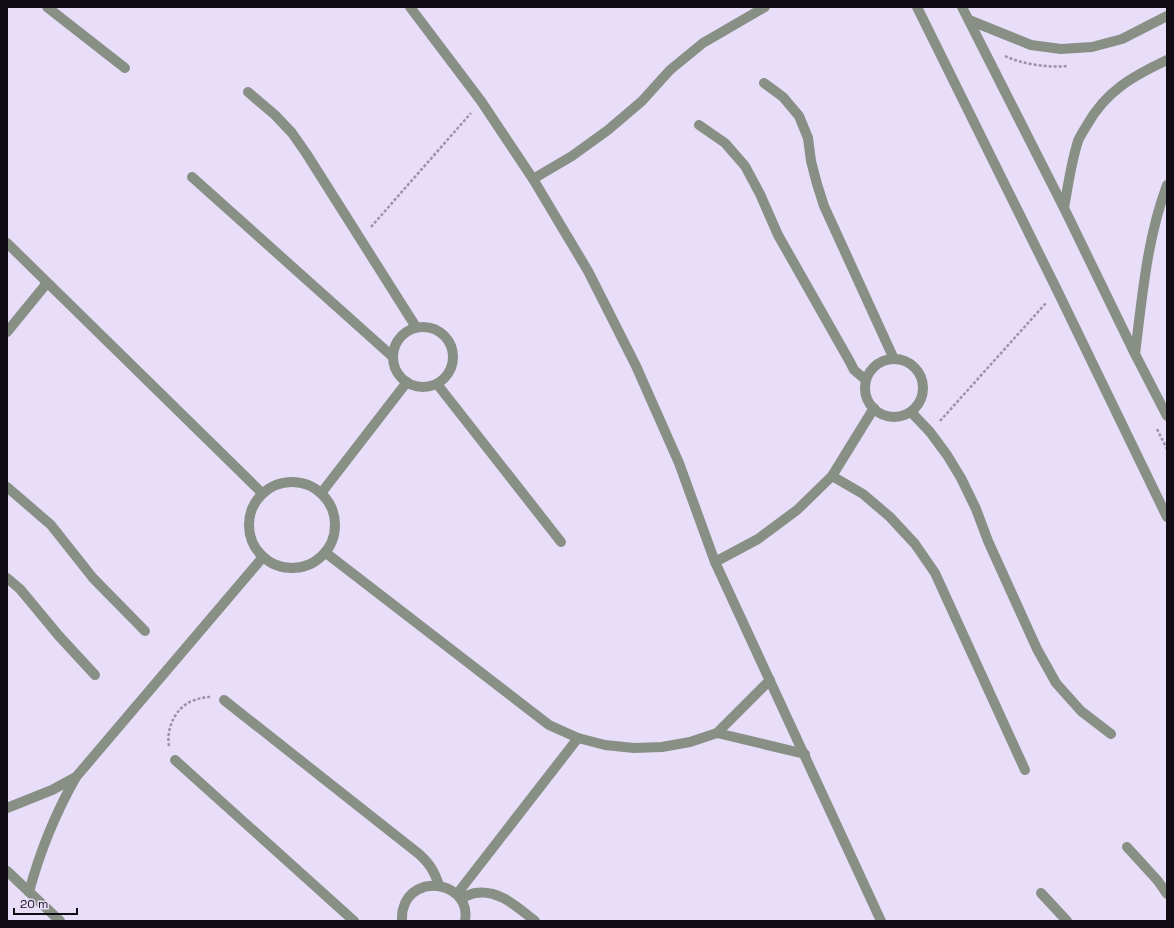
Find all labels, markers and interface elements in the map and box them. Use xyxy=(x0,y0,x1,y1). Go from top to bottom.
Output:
scale bar xyxy=(14,890,77,916)
text: 20 m xyxy=(20,896,48,912)

